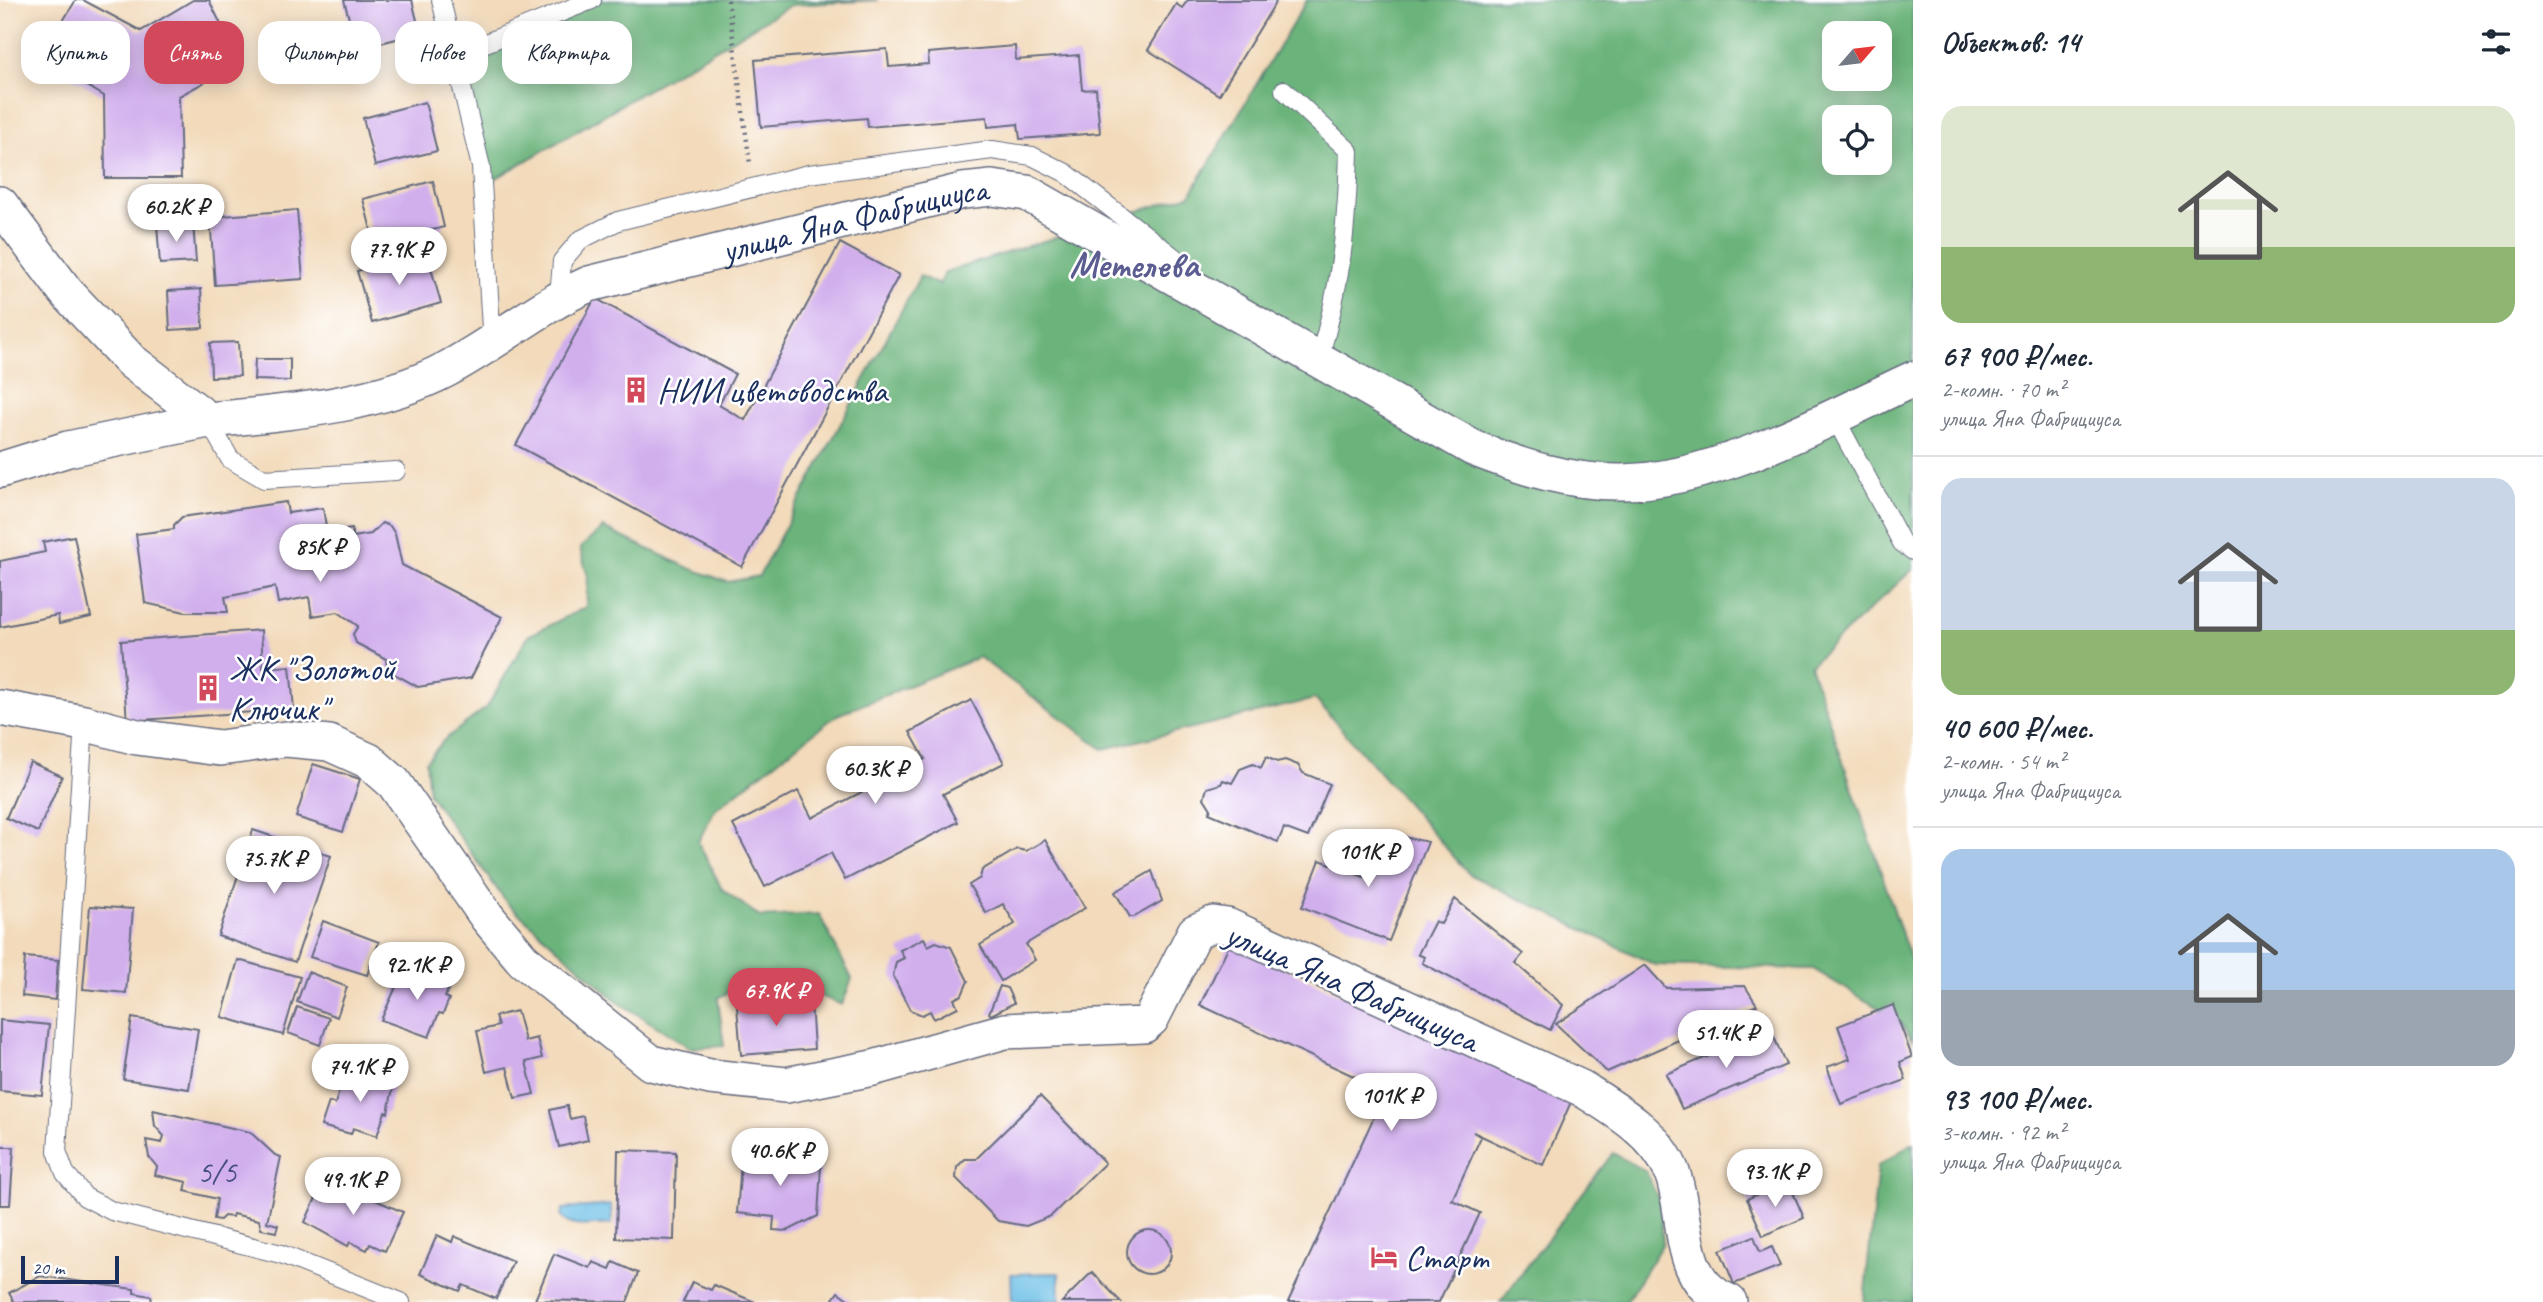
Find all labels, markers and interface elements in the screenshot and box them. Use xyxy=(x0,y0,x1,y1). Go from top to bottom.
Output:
chip: Купить xyxy=(21,21,130,84)
chip: Снять xyxy=(144,21,244,84)
chip: Фильтры xyxy=(258,21,381,84)
chip: Новое xyxy=(395,21,488,84)
chip: Квартира xyxy=(502,21,632,84)
north arrow xyxy=(1822,21,1892,91)
map controls xyxy=(1822,21,1892,175)
text: Объектов: 14 xyxy=(1941,23,2080,61)
icon: filters xyxy=(2477,23,2515,61)
button: locate xyxy=(1822,105,1892,175)
icon: home xyxy=(2165,152,2291,278)
street label: улица Яна Фабрициуса xyxy=(715,166,992,273)
pin: 60.2K ₽ xyxy=(111,184,241,244)
text: 60.2K ₽ xyxy=(143,192,209,221)
pin: 77.9K ₽ xyxy=(334,228,464,287)
text: 77.9K ₽ xyxy=(367,235,431,264)
district label: Метелева xyxy=(1069,241,1202,288)
text: 67 900 ₽/мес. xyxy=(1941,337,2092,375)
place label: НИИ цветоводства xyxy=(657,368,890,413)
building icon: НИИ цветоводства xyxy=(621,375,651,405)
text: 2-комн. · 70 m² xyxy=(1941,375,2065,404)
text: улица Яна Фабрициуса xyxy=(1941,404,2120,433)
pin: 85K ₽ xyxy=(271,524,369,584)
icon: home xyxy=(2165,524,2291,650)
text: 85K ₽ xyxy=(295,532,345,561)
place label: ЖК "Золотой Ключик" xyxy=(229,646,398,731)
building icon: ЖК "Золотой Ключик" xyxy=(193,673,223,703)
text: 40 600 ₽/мес. xyxy=(1941,709,2093,747)
pin: 60.3K ₽ xyxy=(810,746,940,806)
text: 2-комн. · 54 m² xyxy=(1941,747,2065,776)
text: 60.3K ₽ xyxy=(842,754,908,783)
text: улица Яна Фабрициуса xyxy=(1941,776,2120,805)
pin: 101K ₽ xyxy=(1311,830,1425,889)
pin: 75.7K ₽ xyxy=(209,836,339,896)
text: 101K ₽ xyxy=(1338,837,1398,866)
text: 75.7K ₽ xyxy=(242,844,306,873)
icon: home xyxy=(2165,895,2291,1021)
street label: улица Яна Фабрициуса xyxy=(1217,910,1488,1064)
pin: 92.1K ₽ xyxy=(352,942,482,1002)
text: 92.1K ₽ xyxy=(385,950,449,979)
pin: 67.9K ₽ xyxy=(711,968,841,1028)
text: 67.9K ₽ xyxy=(744,976,808,1005)
pin: 51.4K ₽ xyxy=(1661,1010,1791,1070)
text: 51.4K ₽ xyxy=(1694,1018,1758,1047)
pin: 74.1K ₽ xyxy=(295,1044,425,1104)
text: 74.1K ₽ xyxy=(328,1052,392,1081)
pin: 101K ₽ xyxy=(1334,1074,1448,1133)
text: 93 100 ₽/мес. xyxy=(1941,1080,2092,1118)
text: 101K ₽ xyxy=(1361,1081,1421,1110)
text: 3-комн. · 92 m² xyxy=(1941,1118,2065,1147)
pin: 40.6K ₽ xyxy=(715,1128,845,1188)
text: 40.6K ₽ xyxy=(747,1136,813,1165)
text: улица Яна Фабрициуса xyxy=(1941,1147,2120,1176)
pin: 93.1K ₽ xyxy=(1710,1150,1840,1209)
house number: 5/5 xyxy=(197,1151,238,1192)
text: 93.1K ₽ xyxy=(1743,1157,1807,1186)
pin: 49.1K ₽ xyxy=(288,1158,418,1217)
text: 49.1K ₽ xyxy=(321,1165,385,1194)
place label: Старт xyxy=(1405,1235,1490,1280)
hotel icon: Старт xyxy=(1369,1242,1399,1272)
scale bar xyxy=(21,1253,119,1285)
text: 20 m xyxy=(32,1256,64,1280)

